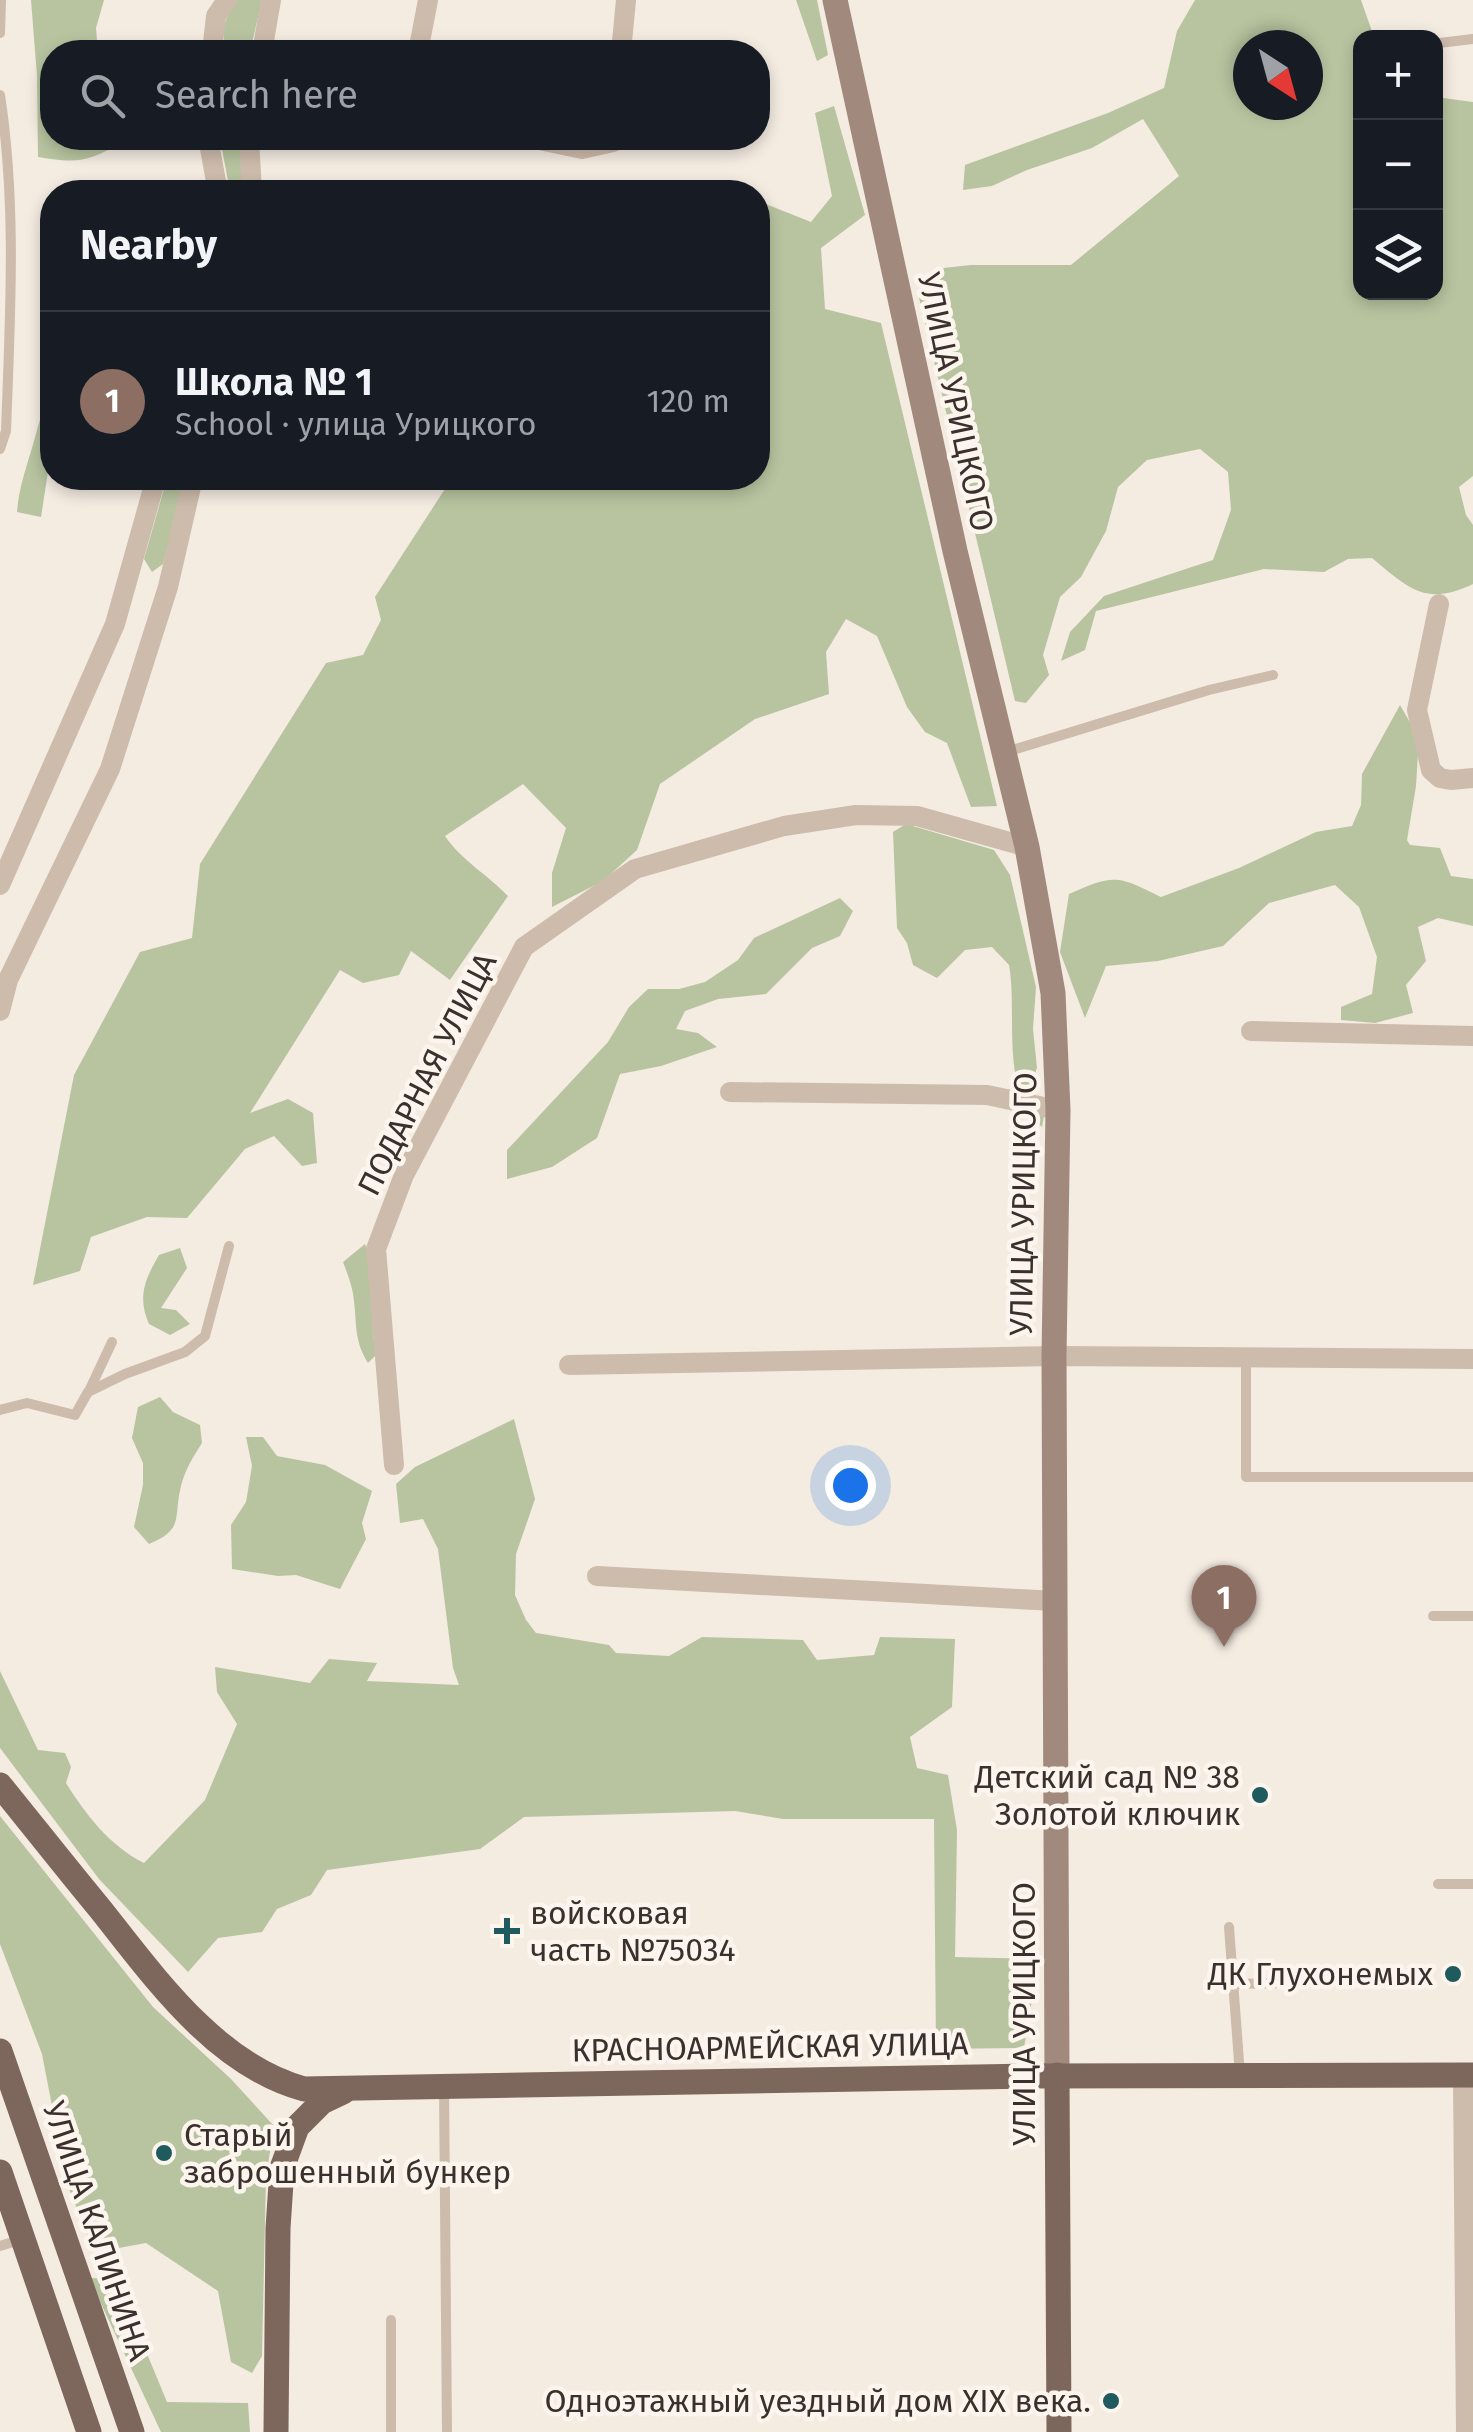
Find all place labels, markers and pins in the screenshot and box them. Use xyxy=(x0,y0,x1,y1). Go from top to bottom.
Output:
pin: 1 xyxy=(1192,1564,1256,1647)
place label: Детский сад № 38 Золотой ключик xyxy=(974,1758,1240,1833)
marker: Детский сад № 38 Золотой ключик xyxy=(1249,1784,1271,1806)
place label: войсковая часть №75034 xyxy=(530,1894,736,1969)
marker: войсковая часть №75034 xyxy=(494,1918,520,1944)
place label: ДК Глухонемых xyxy=(1207,1955,1433,1993)
marker: ДК Глухонемых xyxy=(1442,1963,1464,1985)
place label: Старый заброшенный бункер xyxy=(184,2116,511,2191)
marker: Старый заброшенный бункер xyxy=(153,2142,175,2164)
place label: Одноэтажный уездный дом XIX века. xyxy=(545,2382,1091,2420)
marker: Одноэтажный уездный дом XIX века. xyxy=(1100,2390,1122,2412)

